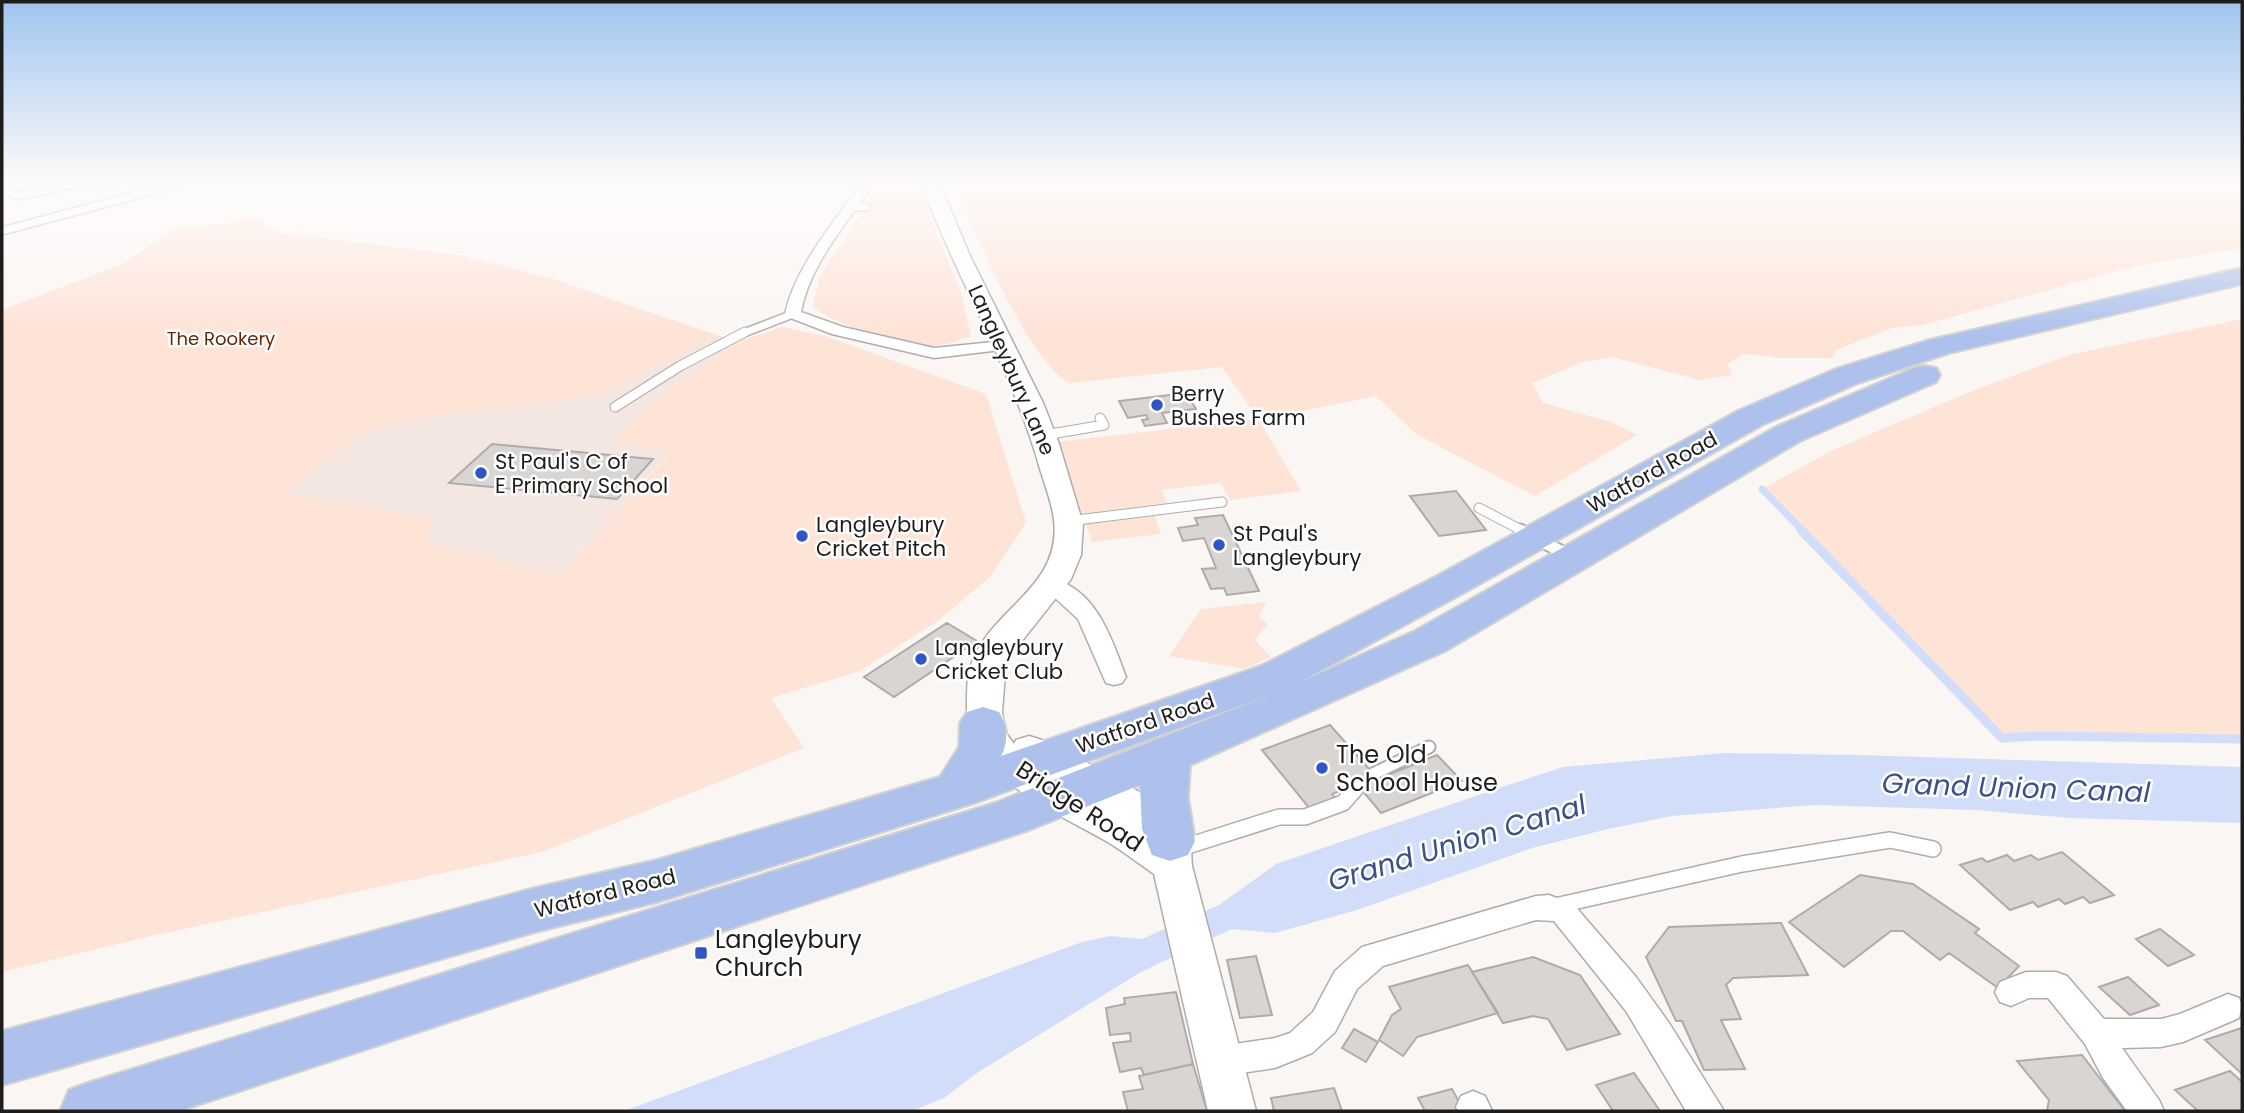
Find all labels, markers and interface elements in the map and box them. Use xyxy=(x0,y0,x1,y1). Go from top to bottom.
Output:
street label: Langleybury Lane xyxy=(961,280,1063,460)
park label: The Rookery xyxy=(167,326,275,351)
place label: Berry Bushes Farm xyxy=(1171,379,1306,432)
marker: Berry Bushes Farm xyxy=(1149,397,1165,413)
street label: Watford Road xyxy=(1582,424,1722,520)
place label: St Paul's C of E Primary School xyxy=(495,447,668,500)
marker: St Paul's C of E Primary School xyxy=(473,465,489,481)
place label: Langleybury Cricket Pitch xyxy=(816,510,946,563)
place label: St Paul's Langleybury xyxy=(1233,519,1361,572)
marker: Langleybury Cricket Pitch xyxy=(794,528,810,544)
marker: St Paul's Langleybury xyxy=(1211,537,1227,553)
place label: Langleybury Cricket Club xyxy=(935,633,1063,686)
marker: Langleybury Cricket Club xyxy=(913,651,929,667)
street label: Watford Road xyxy=(1072,686,1218,760)
place label: The Old School House xyxy=(1336,738,1498,799)
street label: Bridge Road xyxy=(1010,752,1150,860)
marker: The Old School House xyxy=(1314,760,1330,776)
water label: Grand Union Canal xyxy=(1881,764,2151,812)
water label: Grand Union Canal xyxy=(1323,785,1591,901)
street label: Watford Road xyxy=(531,861,679,925)
place label: Langleybury Church xyxy=(715,923,862,984)
marker: Langleybury Church xyxy=(693,945,709,961)

